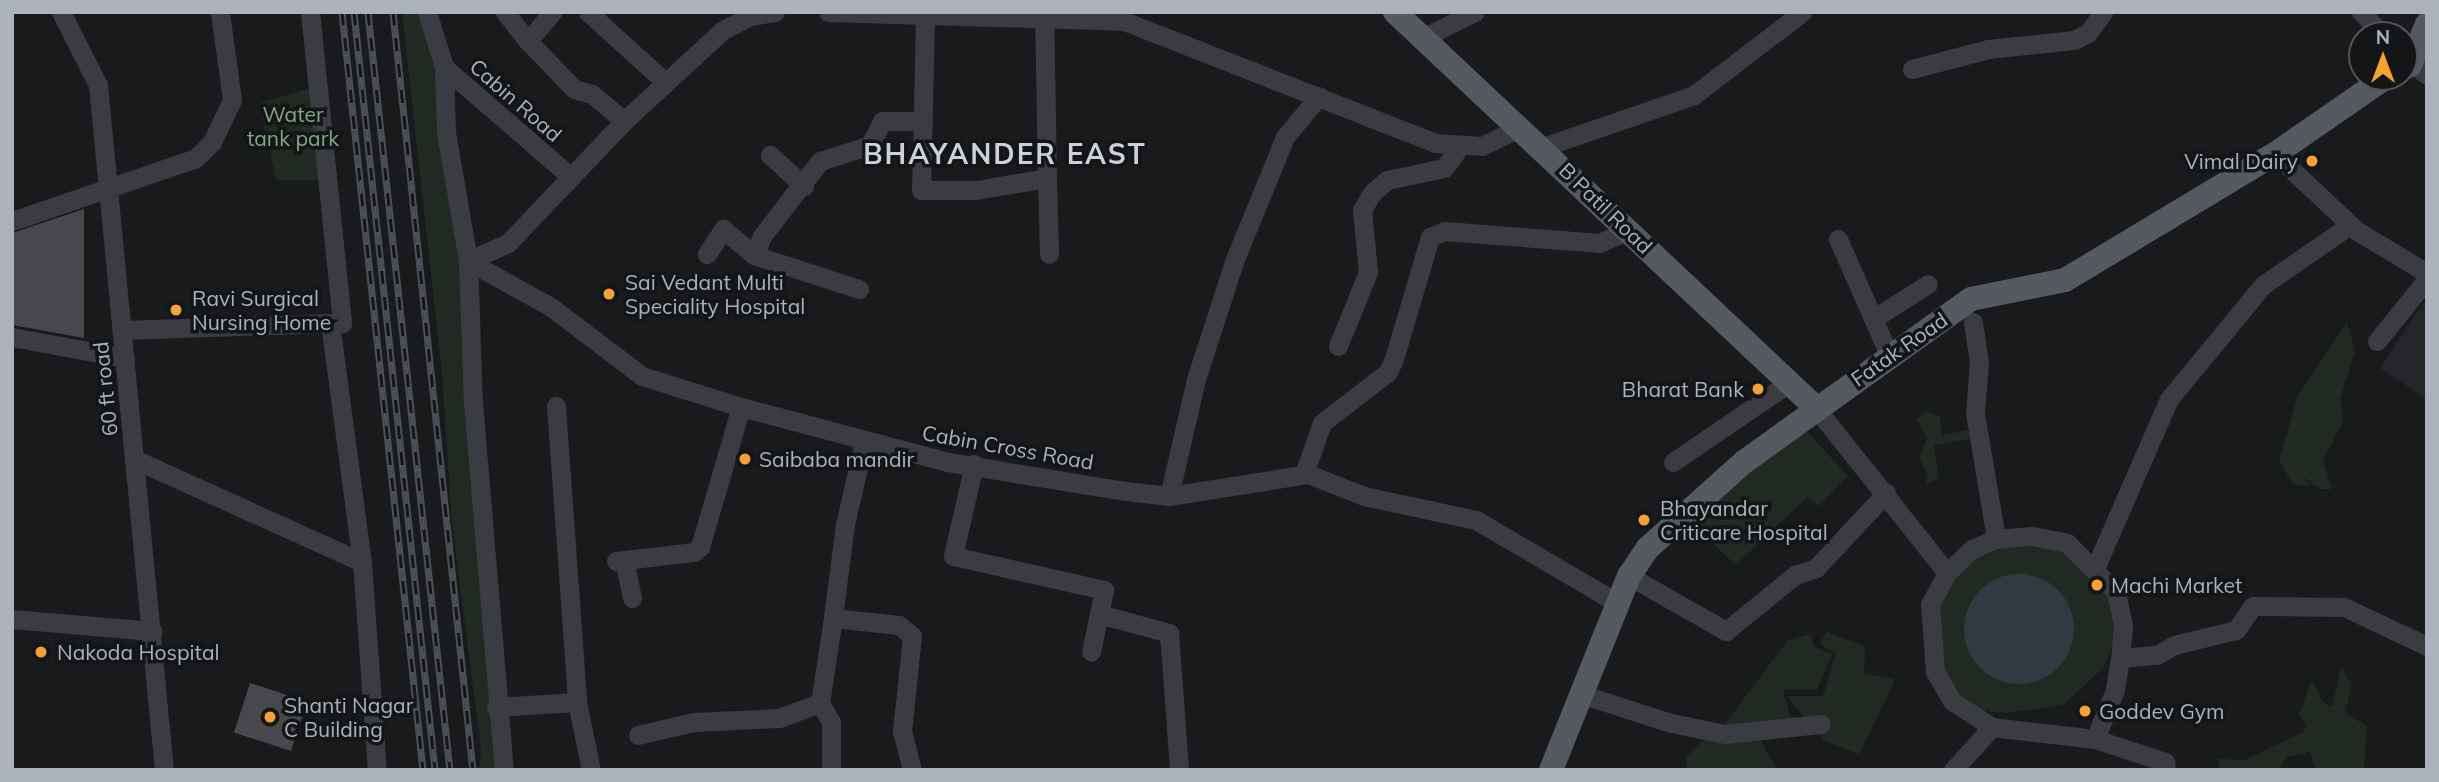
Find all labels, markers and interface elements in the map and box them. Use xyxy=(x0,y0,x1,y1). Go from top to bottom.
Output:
north arrow xyxy=(2348,21,2418,91)
text: N xyxy=(2376,25,2390,49)
street label: Cabin Road xyxy=(465,53,567,147)
park label: Water tank park xyxy=(247,101,339,151)
district label: BHAYANDER EAST xyxy=(865,137,1145,171)
place label: Vimal Dairy xyxy=(2184,148,2298,174)
marker: Vimal Dairy xyxy=(2304,153,2320,169)
street label: B Patil Road xyxy=(1554,157,1658,259)
place label: Sai Vedant Multi Speciality Hospital xyxy=(625,269,805,319)
marker: Sai Vedant Multi Speciality Hospital xyxy=(599,284,619,304)
place label: Ravi Surgical Nursing Home xyxy=(192,285,331,335)
marker: Ravi Surgical Nursing Home xyxy=(166,300,186,320)
street label: Fatak Road xyxy=(1846,307,1952,391)
street label: 60 ft road xyxy=(88,341,122,437)
place label: Bharat Bank xyxy=(1622,376,1744,402)
marker: Bharat Bank xyxy=(1750,381,1766,397)
street label: Cabin Cross Road xyxy=(920,420,1096,474)
place label: Saibaba mandir xyxy=(759,446,914,472)
marker: Saibaba mandir xyxy=(737,451,753,467)
place label: Bhayandar Criticare Hospital xyxy=(1660,495,1828,545)
marker: Bhayandar Criticare Hospital xyxy=(1634,510,1654,530)
place label: Machi Market xyxy=(2111,572,2242,598)
marker: Machi Market xyxy=(2089,577,2105,593)
place label: Nakoda Hospital xyxy=(57,639,220,665)
marker: Nakoda Hospital xyxy=(31,642,51,662)
place label: Shanti Nagar C Building xyxy=(284,692,413,742)
place label: Goddev Gym xyxy=(2099,698,2224,724)
marker: Goddev Gym xyxy=(2077,703,2093,719)
marker: Shanti Nagar C Building xyxy=(262,709,278,725)

